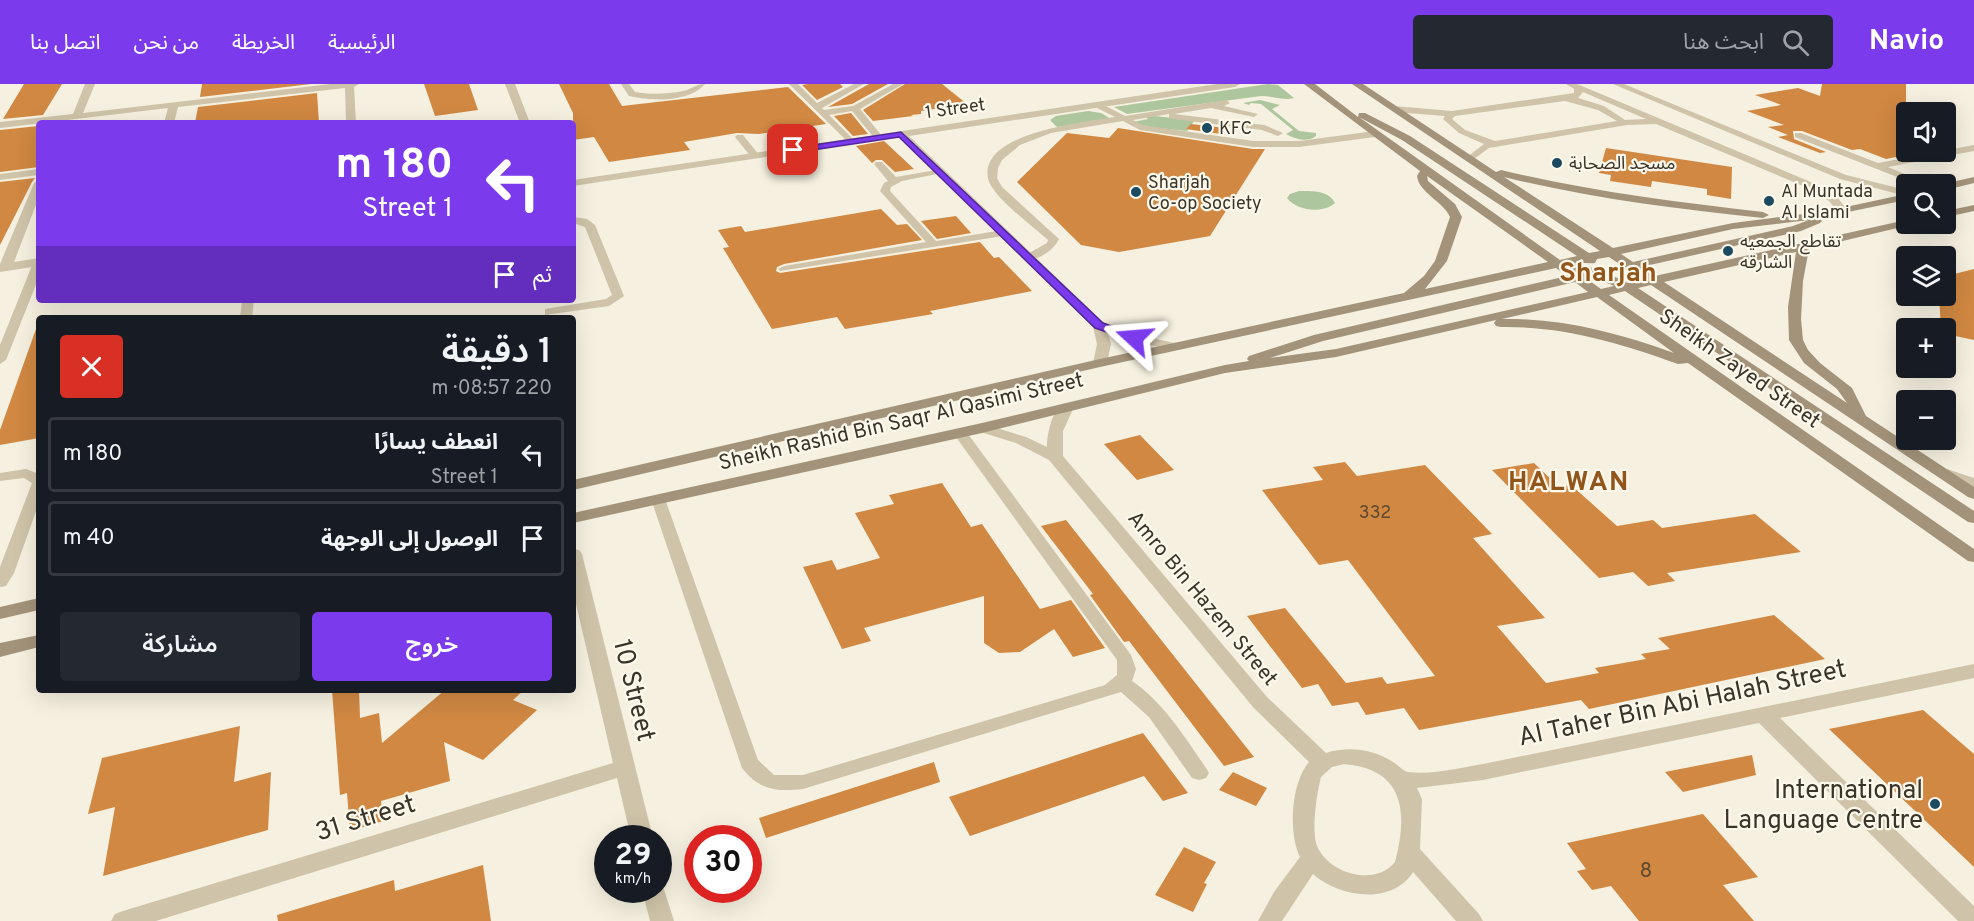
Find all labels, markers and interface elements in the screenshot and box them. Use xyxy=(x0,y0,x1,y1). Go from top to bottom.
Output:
search box xyxy=(1413,15,1833,69)
text: Navio xyxy=(1869,24,1944,60)
icon: search xyxy=(1779,26,1812,59)
text: اتصل بنا xyxy=(30,30,100,57)
text: من نحن xyxy=(133,30,199,57)
text: الخريطة xyxy=(232,30,295,57)
text: الرئيسية xyxy=(328,30,396,57)
text: ابحث هنا xyxy=(1683,30,1764,57)
street label: 1 Street xyxy=(924,94,987,125)
map controls xyxy=(1896,102,1956,450)
button: sound xyxy=(1896,102,1956,162)
place label: KFC xyxy=(1219,118,1252,141)
marker: KFC xyxy=(1200,121,1214,135)
pin xyxy=(767,124,818,175)
icon: arrive xyxy=(776,133,809,166)
text: 180 m xyxy=(336,140,453,193)
icon: left xyxy=(474,144,552,222)
place label: مسجد الصحابة xyxy=(1569,153,1675,176)
marker: مسجد الصحابة xyxy=(1550,156,1564,170)
place label: Sharjah Co-op Society xyxy=(1148,172,1261,216)
button: search xyxy=(1896,174,1956,234)
place label: Al Muntada Al Islami xyxy=(1781,181,1873,225)
marker: Sharjah Co-op Society xyxy=(1129,185,1143,199)
text: 1 Street xyxy=(362,192,453,226)
marker: Al Muntada Al Islami xyxy=(1762,194,1776,208)
place label: تقاطع الجمعيه الشارقه xyxy=(1740,231,1841,275)
marker: تقاطع الجمعيه الشارقه xyxy=(1721,244,1735,258)
button: layers xyxy=(1896,246,1956,306)
district label: Sharjah xyxy=(1559,257,1657,291)
icon: arrive xyxy=(488,258,521,291)
text: ثم xyxy=(533,263,552,290)
street label: Sheikh Zayed Street xyxy=(1653,303,1825,435)
position arrow xyxy=(1102,306,1166,370)
button: + xyxy=(1896,318,1956,378)
text: 1 دقيقة xyxy=(442,330,552,376)
button: close xyxy=(60,335,123,398)
street label: Sheikh Rashid Bin Saqr Al Qasimi Street xyxy=(716,367,1086,478)
text: 220 m · 08:57 xyxy=(431,376,552,402)
button: − xyxy=(1896,390,1956,450)
text: انعطف يسارًا xyxy=(374,430,498,457)
icon: left xyxy=(516,438,549,471)
text: 180 m xyxy=(63,441,122,468)
text: 1 Street xyxy=(431,465,498,491)
district label: HALWAN xyxy=(1508,466,1630,500)
house number: 332 xyxy=(1359,502,1391,525)
street label: Amro Bin Hazem Street xyxy=(1121,506,1283,692)
icon: arrive xyxy=(516,522,549,555)
text: 40 m xyxy=(63,525,115,552)
text: الوصول إلى الوجهة xyxy=(321,527,498,554)
button: مشاركة xyxy=(60,612,300,681)
button: خروج xyxy=(312,612,552,681)
street label: 10 Street xyxy=(604,636,661,745)
street label: Al Taher Bin Abi Halah Street xyxy=(1516,654,1850,755)
place label: International Language Centre xyxy=(1724,775,1923,838)
street label: 31 Street xyxy=(312,789,420,850)
marker: International Language Centre xyxy=(1928,797,1942,811)
speed limit sign: 30 xyxy=(684,825,762,903)
text: 29 xyxy=(615,838,651,875)
house number: 8 xyxy=(1640,858,1652,885)
text: km/h xyxy=(615,870,651,889)

